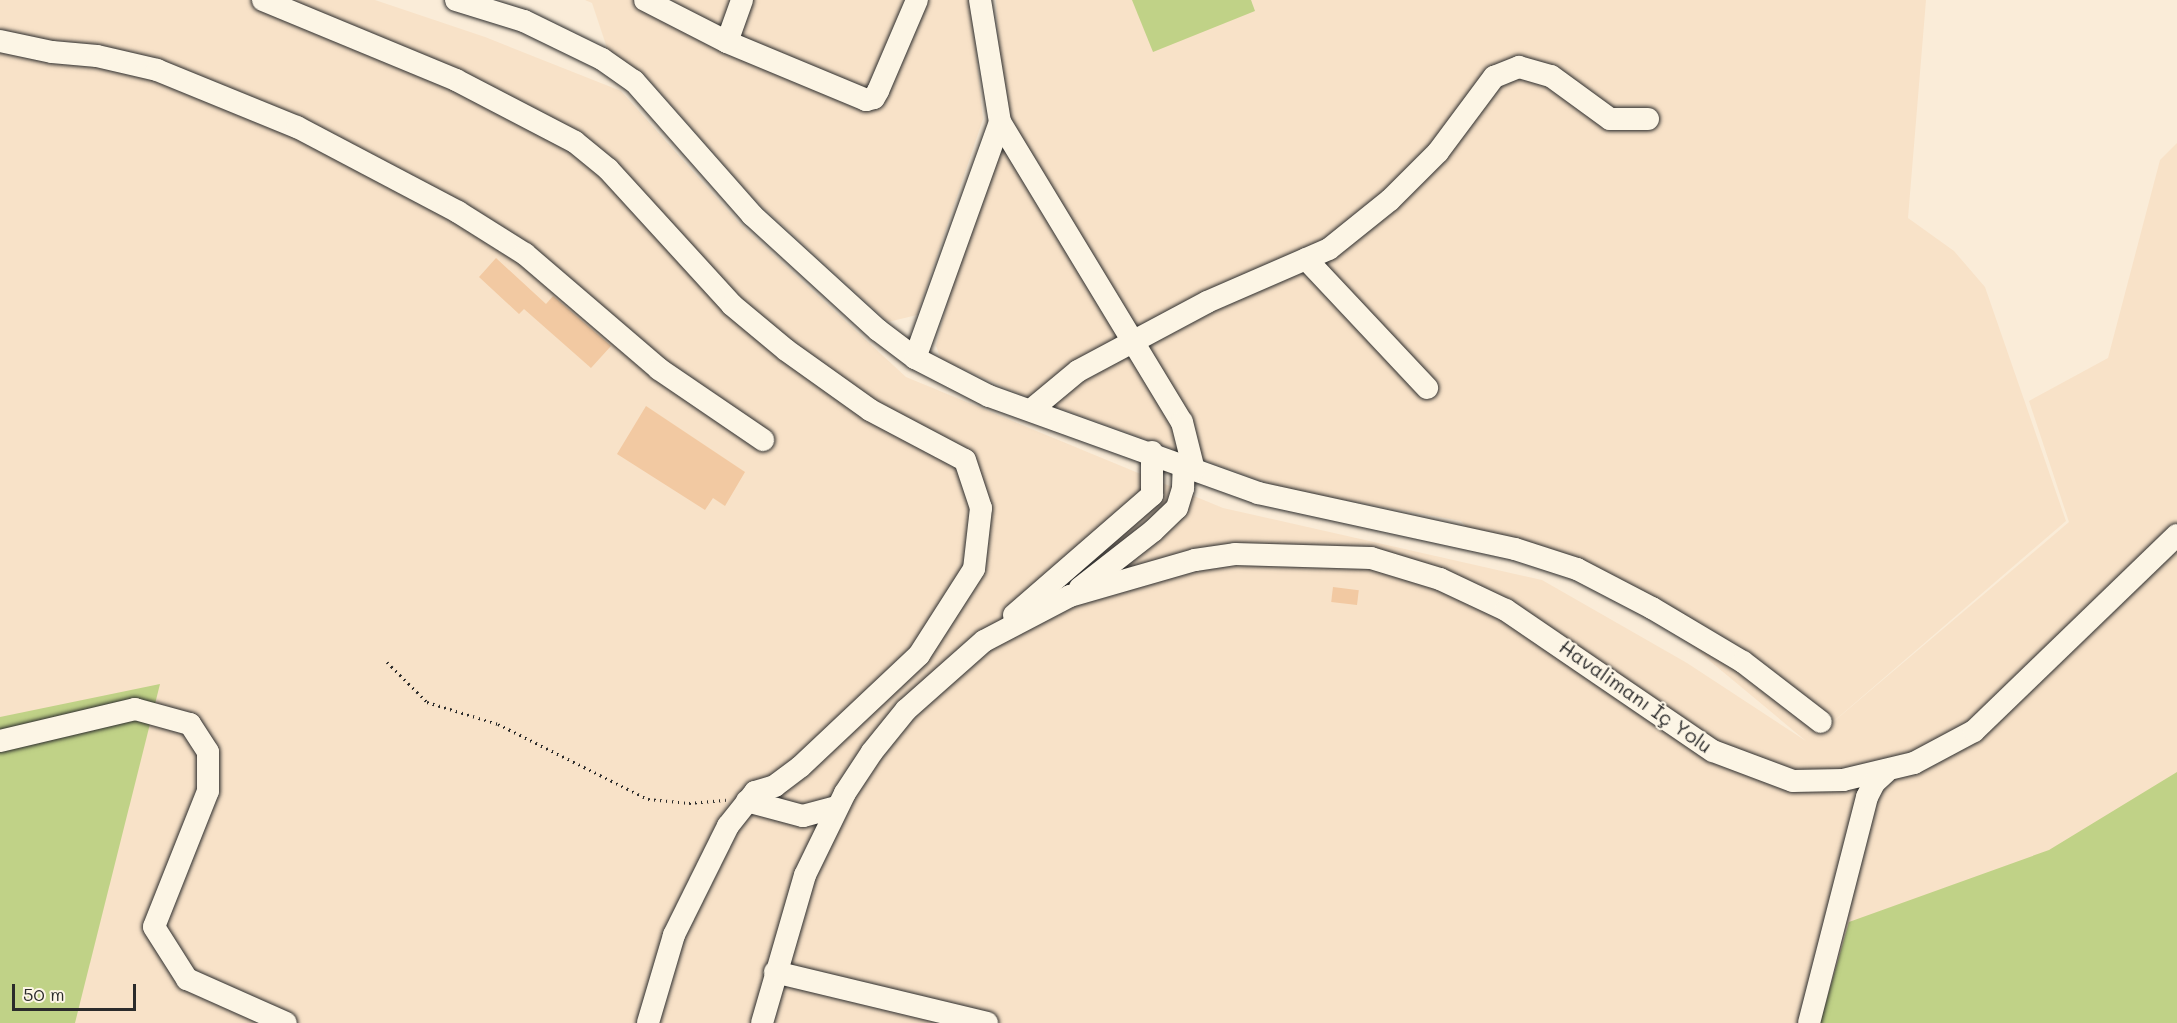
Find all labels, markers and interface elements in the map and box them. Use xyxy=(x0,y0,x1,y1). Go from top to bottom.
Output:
street label: Havalimanı İç Yolu xyxy=(1555,634,1717,758)
scale bar xyxy=(15,972,140,1010)
text: 50 m xyxy=(23,982,65,1006)

